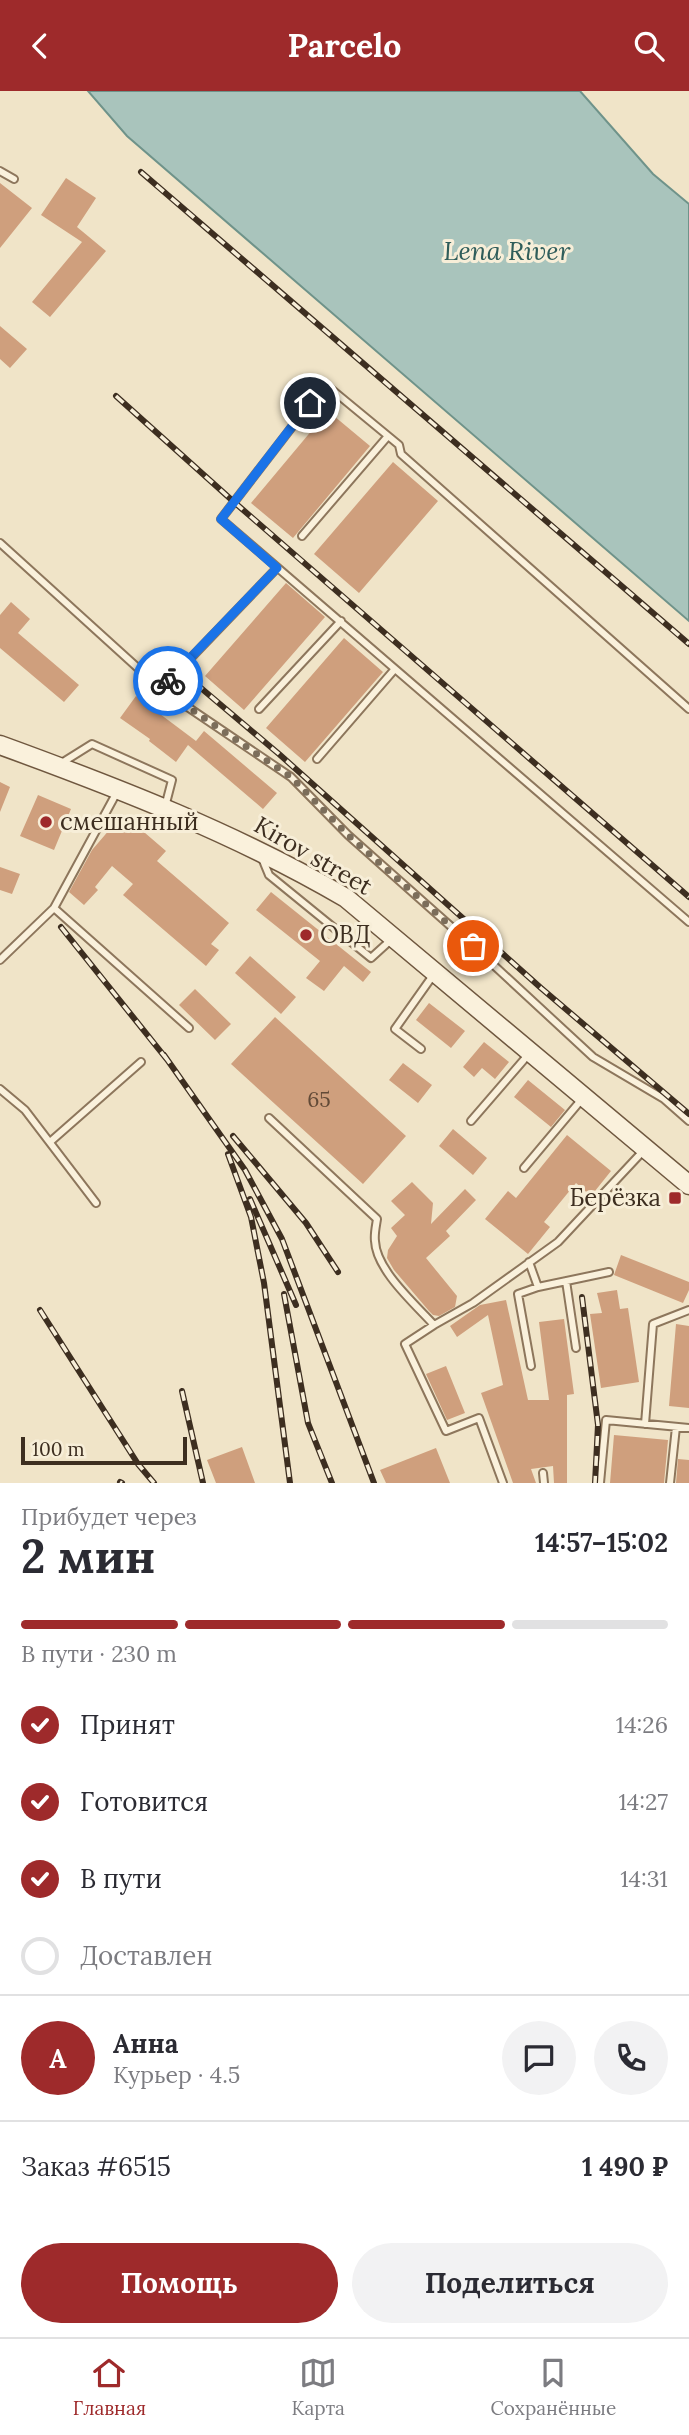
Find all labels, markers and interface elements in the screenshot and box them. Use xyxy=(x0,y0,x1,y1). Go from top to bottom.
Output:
text: Parcelo xyxy=(288,25,401,66)
icon: back xyxy=(21,27,59,65)
icon: search xyxy=(630,27,668,65)
water label: Lena River xyxy=(443,234,571,267)
pin xyxy=(280,373,340,433)
icon: home xyxy=(291,384,329,422)
courier xyxy=(133,646,203,716)
icon: bike xyxy=(149,662,187,700)
place label: смешанный xyxy=(60,806,199,837)
street label: Kirov street xyxy=(249,809,378,902)
marker: смешанный xyxy=(38,814,54,830)
pin xyxy=(443,916,503,976)
place label: ОВД xyxy=(320,919,370,950)
marker: ОВД xyxy=(298,927,314,943)
icon: bag xyxy=(454,927,492,965)
house number: 65 xyxy=(307,1086,331,1113)
place label: Берёзка xyxy=(569,1182,661,1213)
marker: Берёзка xyxy=(667,1190,683,1206)
scale bar xyxy=(21,1434,187,1466)
text: 100 m xyxy=(32,1437,85,1461)
text: Прибудет через xyxy=(21,1502,197,1531)
text: 14:57–15:02 xyxy=(535,1526,668,1559)
text: 2 мин xyxy=(21,1527,155,1586)
text: В пути · 230 m xyxy=(21,1639,177,1668)
icon: check xyxy=(21,1706,59,1744)
text: Принят xyxy=(80,1708,175,1741)
text: 14:26 xyxy=(616,1710,668,1739)
icon: check xyxy=(21,1783,59,1821)
text: Готовится xyxy=(80,1785,208,1818)
text: 14:27 xyxy=(618,1787,668,1816)
icon: check xyxy=(21,1860,59,1898)
text: В пути xyxy=(80,1862,162,1895)
text: 14:31 xyxy=(620,1864,668,1893)
text: Доставлен xyxy=(80,1939,213,1972)
button: chat xyxy=(502,2021,576,2095)
button: phone xyxy=(594,2021,668,2095)
text: Анна xyxy=(113,2027,179,2060)
text: А xyxy=(49,2042,67,2075)
text: Курьер · 4.5 xyxy=(113,2060,240,2089)
text: Заказ #6515 xyxy=(21,2150,171,2183)
text: 1 490 ₽ xyxy=(582,2150,668,2183)
button: Помощь xyxy=(21,2243,338,2323)
button: Поделиться xyxy=(352,2243,668,2323)
tab: Главная xyxy=(73,2354,146,2420)
tab: Карта xyxy=(292,2354,345,2420)
tab: Сохранённые xyxy=(490,2354,616,2420)

